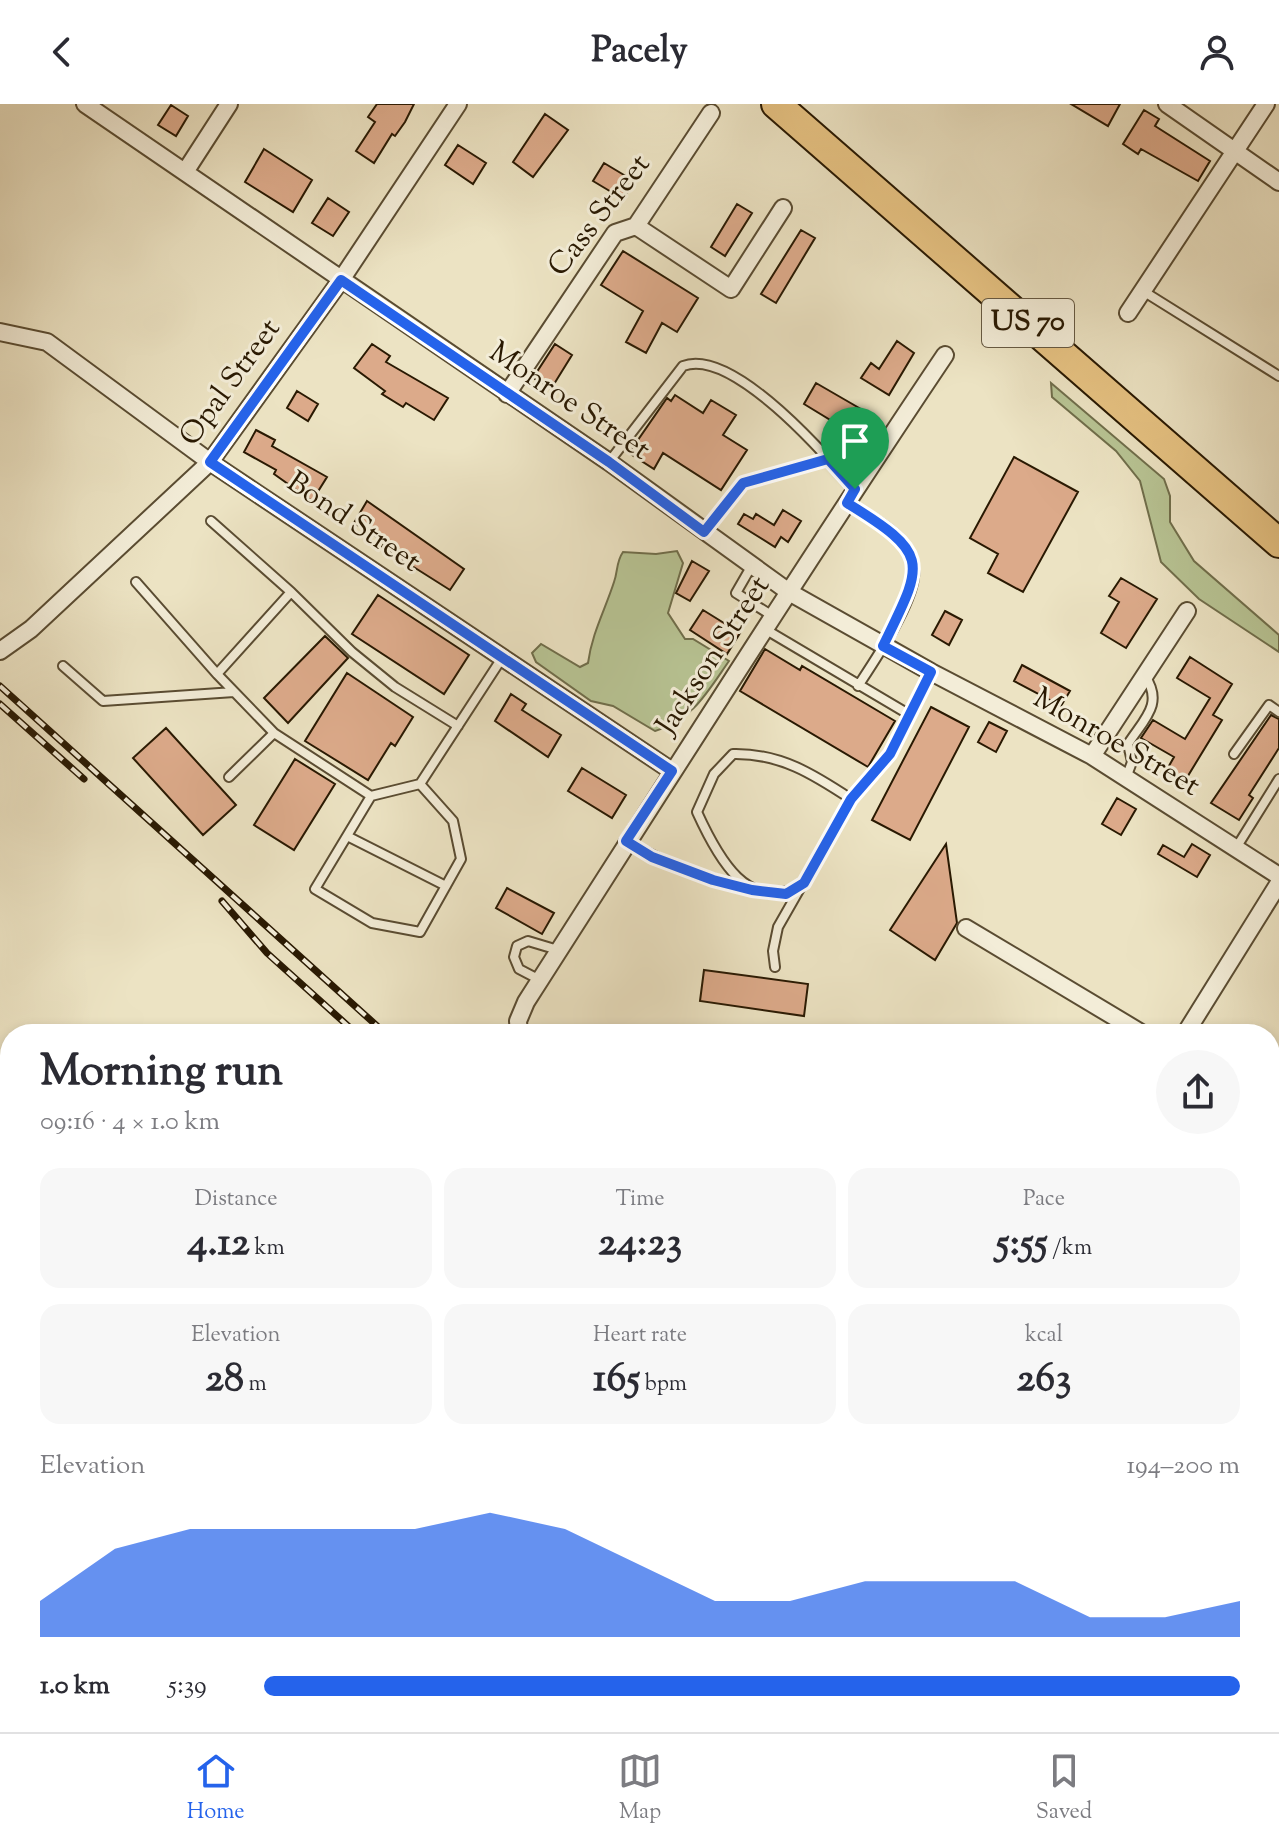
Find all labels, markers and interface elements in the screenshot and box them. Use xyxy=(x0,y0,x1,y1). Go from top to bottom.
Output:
text: Pacely xyxy=(591,26,688,78)
icon: back xyxy=(40,30,84,74)
icon: person xyxy=(1195,30,1239,74)
street label: Cass Street xyxy=(538,146,662,286)
road number: US 70 xyxy=(982,299,1074,347)
street label: Opal Street xyxy=(170,310,292,456)
street label: Monroe Street xyxy=(480,332,658,472)
pin xyxy=(821,407,889,489)
icon: arrive xyxy=(833,419,877,463)
street label: Bond Street xyxy=(277,462,429,584)
street label: Jackson Street xyxy=(645,568,781,746)
street label: Monroe Street xyxy=(1025,678,1207,808)
text: Morning run xyxy=(40,1042,283,1105)
button: share xyxy=(1156,1050,1240,1134)
text: 09:16 · 4 × 1.0 km xyxy=(40,1104,220,1141)
text: Distance xyxy=(195,1184,277,1216)
text: Time xyxy=(616,1184,664,1216)
text: Pace xyxy=(1023,1184,1065,1216)
text: 4.12 xyxy=(187,1216,250,1273)
text: 24:23 xyxy=(598,1216,682,1273)
text: 5:55 xyxy=(996,1216,1048,1273)
text: km xyxy=(250,1233,285,1265)
text: /km xyxy=(1048,1233,1092,1265)
text: Elevation xyxy=(191,1320,281,1352)
text: Heart rate xyxy=(593,1320,687,1352)
text: kcal xyxy=(1025,1320,1063,1352)
text: 28 xyxy=(205,1352,244,1409)
text: 165 xyxy=(593,1352,640,1409)
text: 263 xyxy=(1017,1352,1071,1409)
text: m xyxy=(244,1369,267,1401)
text: bpm xyxy=(640,1369,687,1401)
text: Elevation xyxy=(40,1448,145,1485)
text: 194–200 m xyxy=(1126,1448,1240,1485)
text: 1.0 km xyxy=(40,1668,110,1705)
text: 5:39 xyxy=(168,1668,207,1705)
tab: Home xyxy=(187,1749,244,1829)
tab: Map xyxy=(618,1749,662,1829)
tab: Saved xyxy=(1036,1749,1092,1829)

